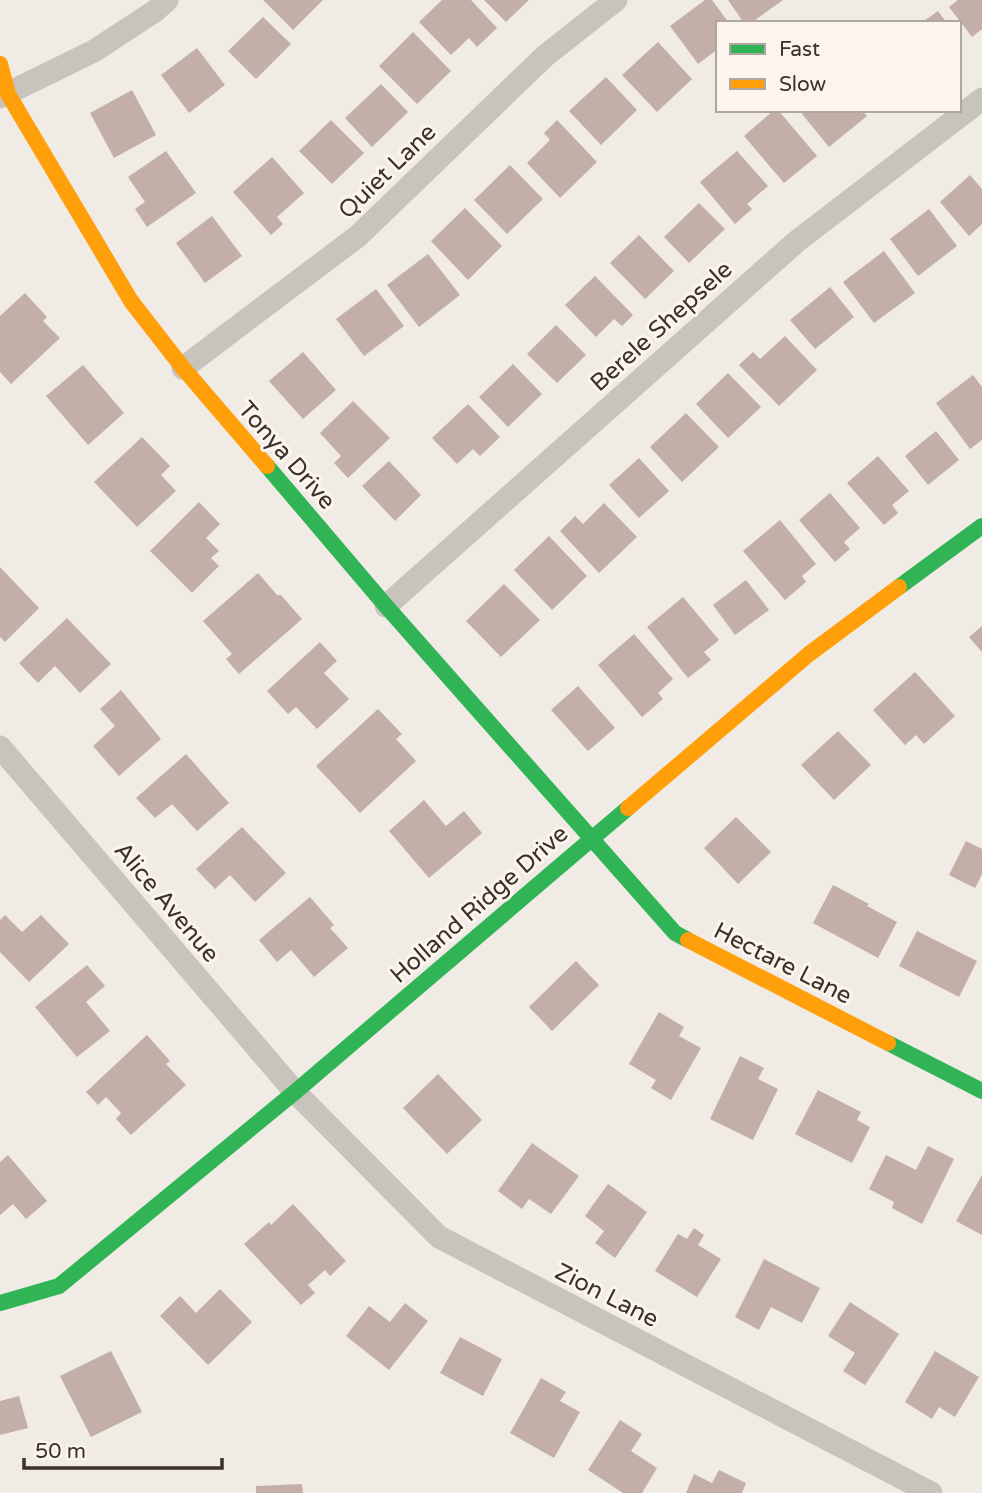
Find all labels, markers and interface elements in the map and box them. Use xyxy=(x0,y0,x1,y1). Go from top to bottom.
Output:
legend xyxy=(716,21,961,112)
text: Fast xyxy=(779,37,820,62)
text: Slow xyxy=(779,72,827,97)
street label: Quiet Lane xyxy=(333,118,442,225)
street label: Berele Shepsele xyxy=(584,255,738,398)
street label: Tonya Drive xyxy=(232,395,341,515)
street label: Holland Ridge Drive xyxy=(384,819,574,989)
street label: Alice Avenue xyxy=(108,836,225,968)
street label: Hectare Lane xyxy=(709,916,857,1011)
street label: Zion Lane xyxy=(550,1257,663,1334)
scale bar xyxy=(24,1426,222,1470)
text: 50 m xyxy=(35,1439,86,1464)

